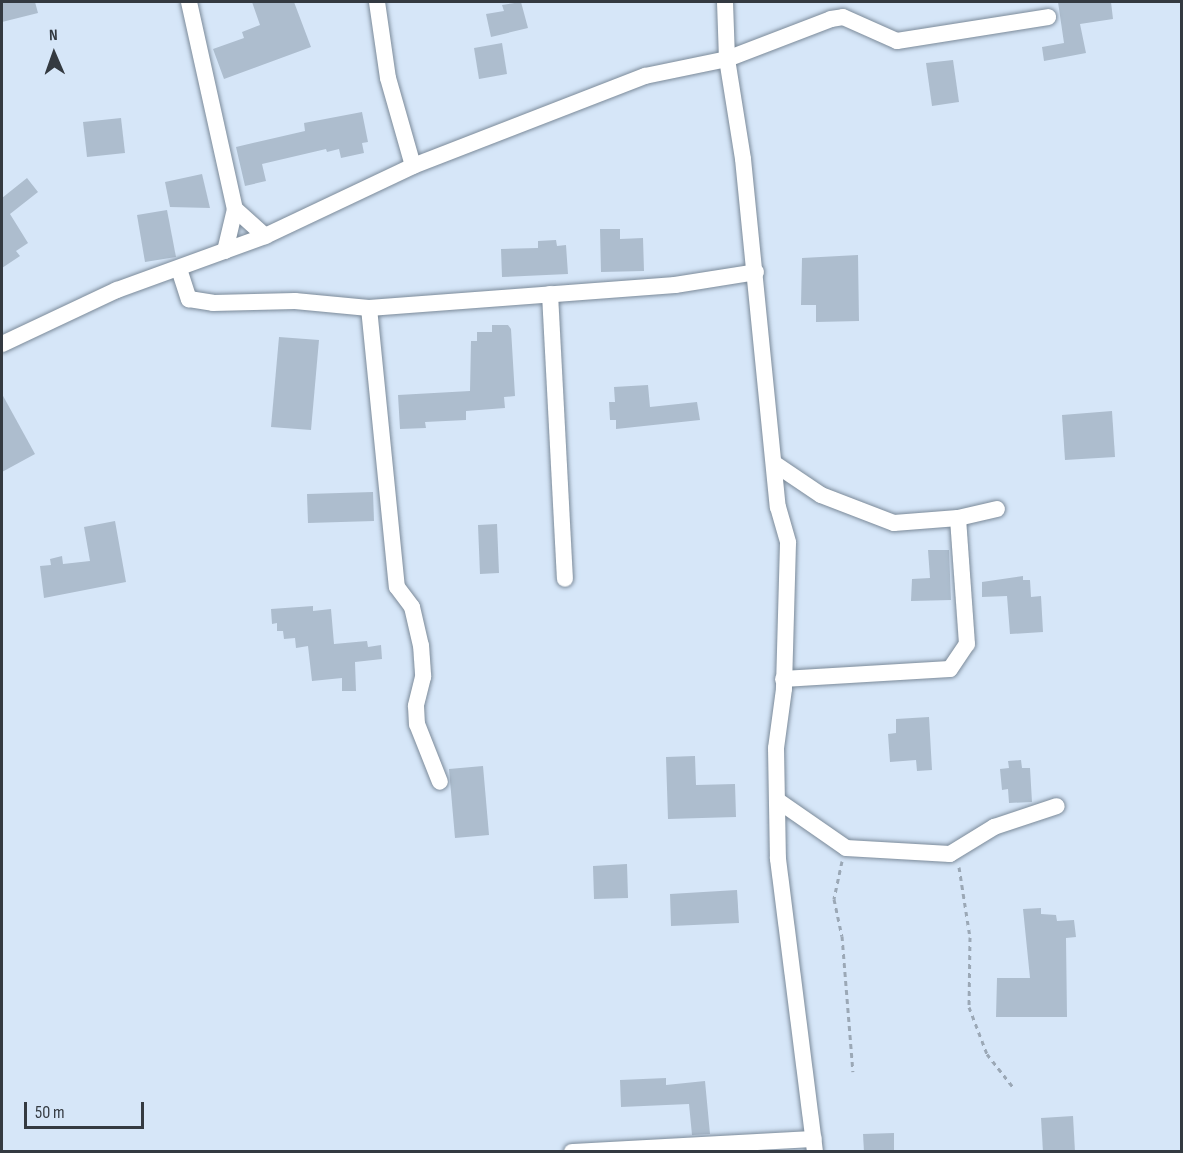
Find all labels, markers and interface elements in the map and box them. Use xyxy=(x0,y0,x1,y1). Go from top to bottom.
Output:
north arrow xyxy=(24,24,84,84)
text: N xyxy=(49,26,58,45)
scale bar xyxy=(27,1090,147,1128)
text: 50 m xyxy=(35,1102,65,1123)

